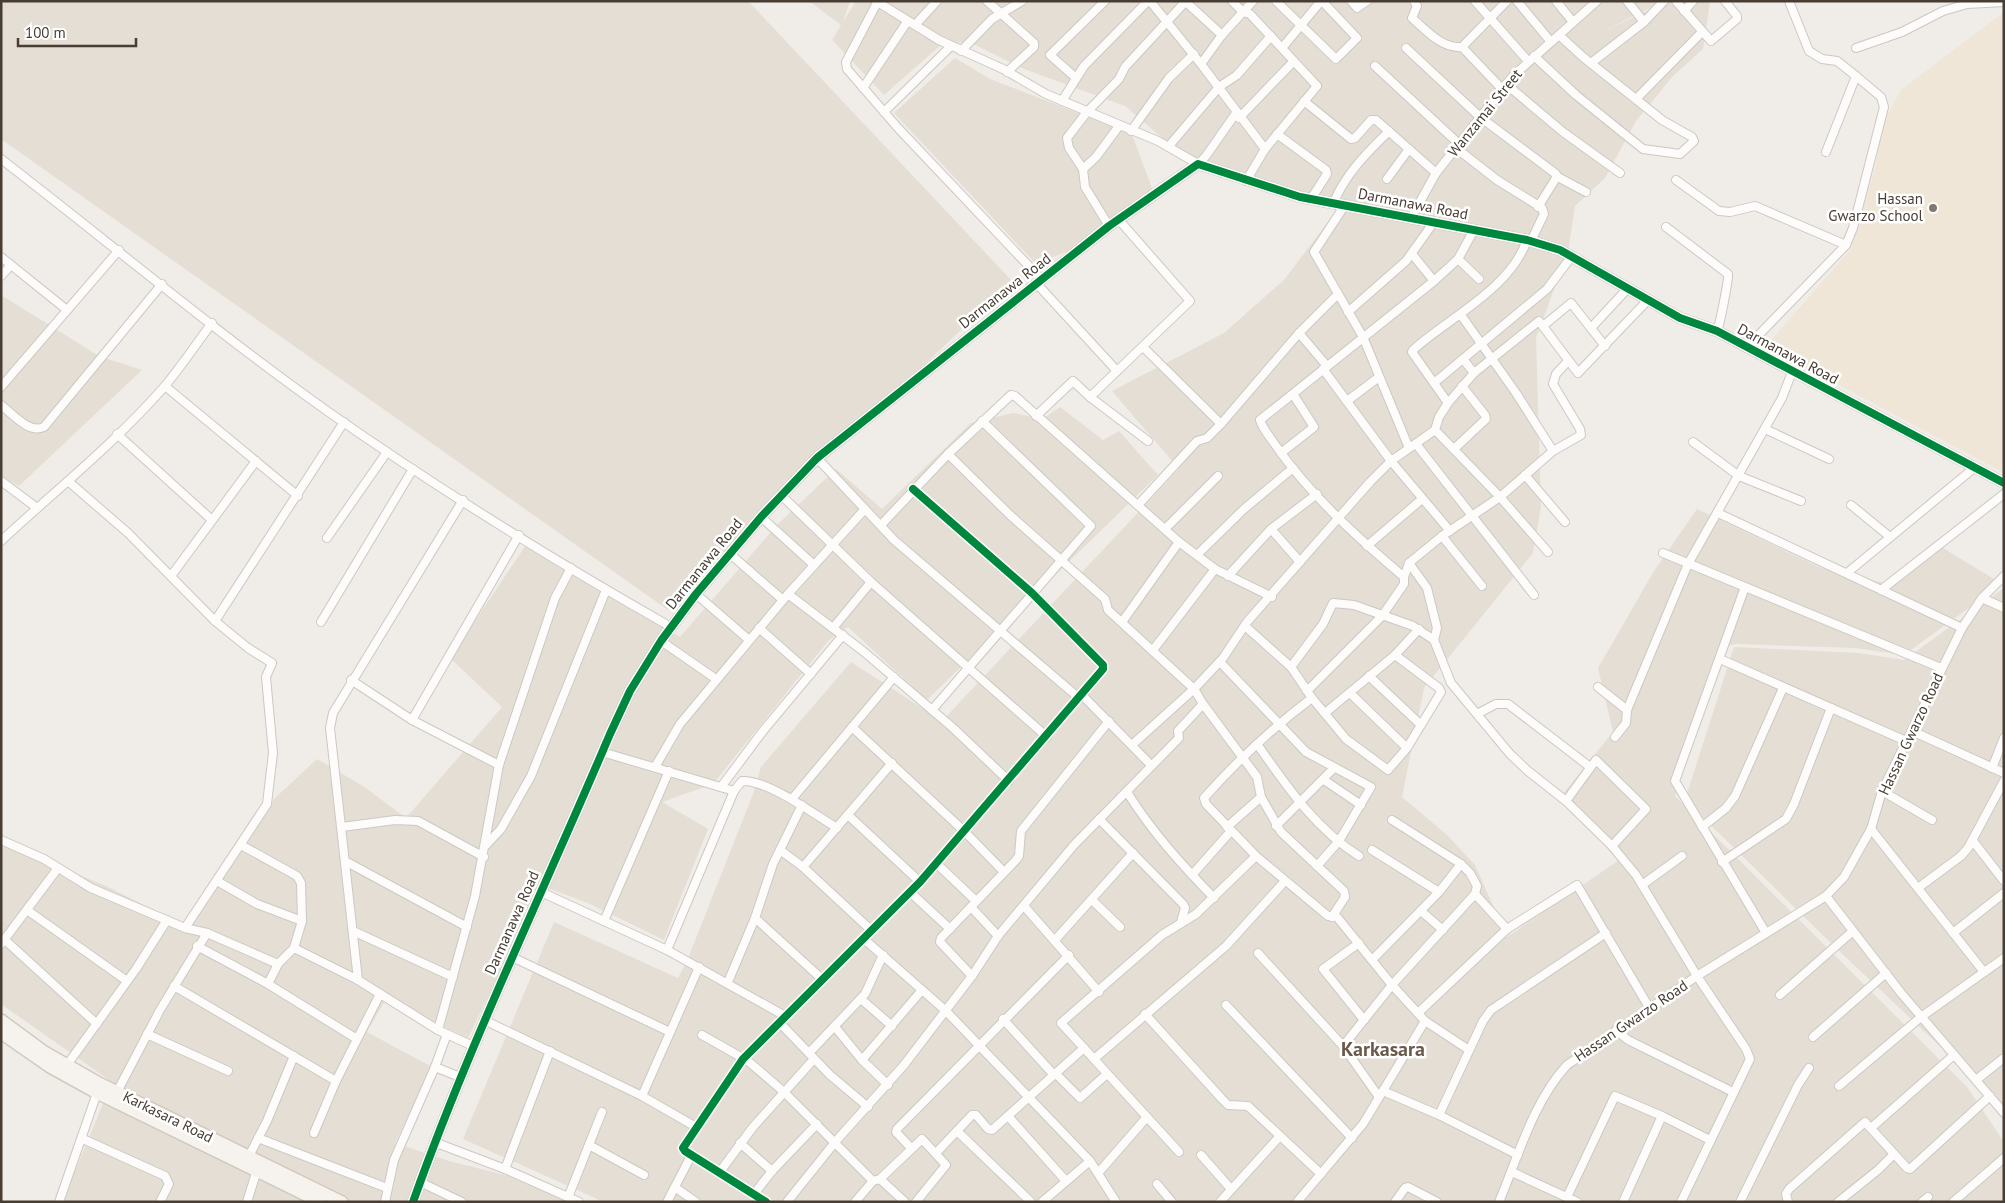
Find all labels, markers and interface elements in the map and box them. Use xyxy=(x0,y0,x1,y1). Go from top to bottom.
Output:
scale bar xyxy=(18,15,135,47)
text: 100 m xyxy=(25,23,66,42)
street label: Wanzamai Street xyxy=(1443,65,1526,160)
street label: Darmanawa Road xyxy=(1356,184,1470,224)
place label: Hassan Gwarzo School xyxy=(1828,189,1924,225)
marker: Hassan Gwarzo School xyxy=(1927,202,1939,214)
street label: Darmanawa Road xyxy=(955,249,1055,333)
street label: Darmanawa Road xyxy=(1734,319,1842,388)
street label: Darmanawa Road xyxy=(661,514,746,613)
street label: Hassan Gwarzo Road xyxy=(1874,670,1947,798)
street label: Darmanawa Road xyxy=(480,868,543,978)
street label: Hassan Gwarzo Road xyxy=(1570,976,1691,1066)
district label: Karkasara xyxy=(1341,1036,1425,1062)
street label: Karkasara Road xyxy=(120,1087,216,1147)

